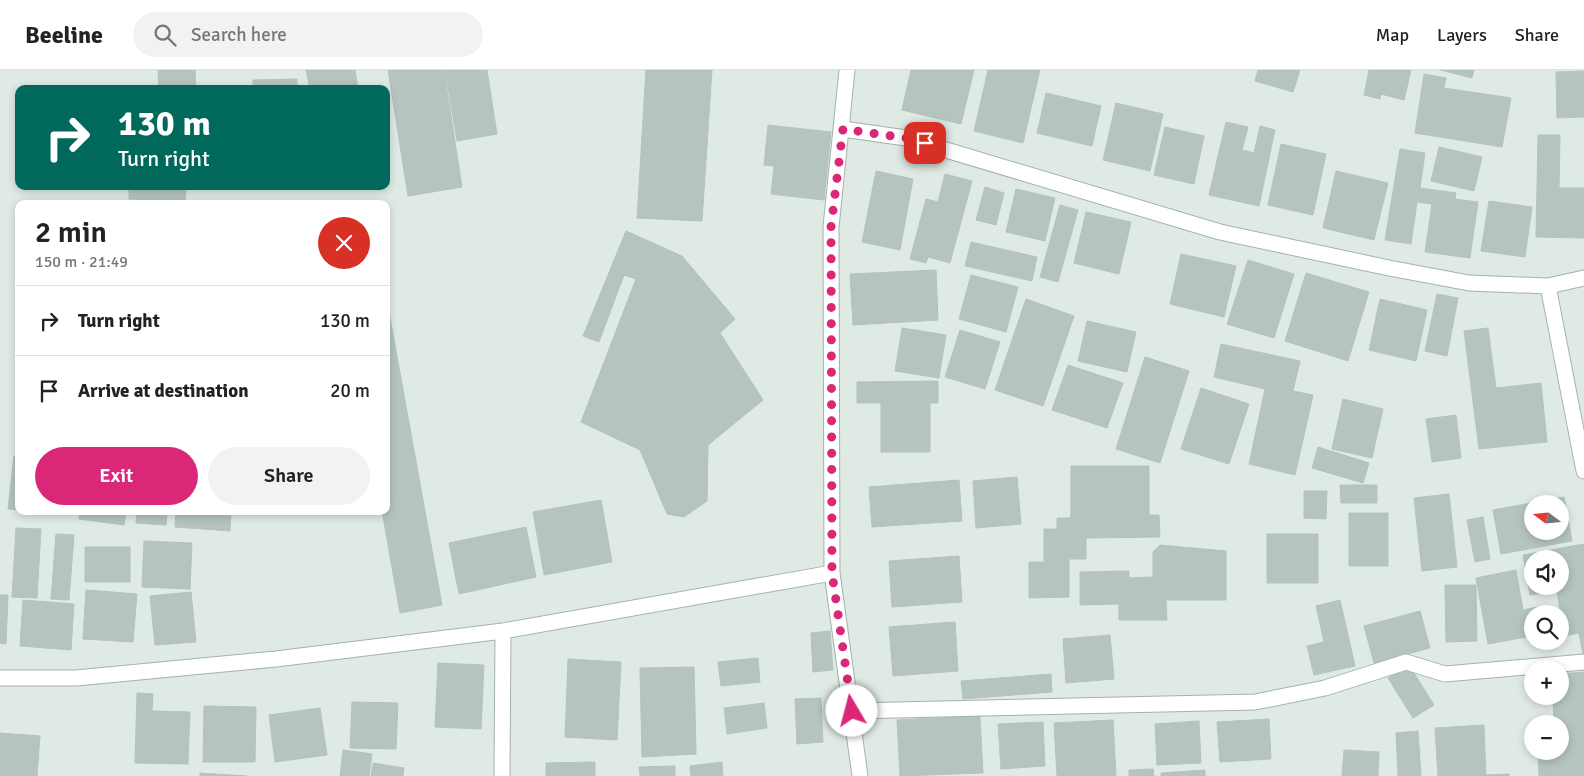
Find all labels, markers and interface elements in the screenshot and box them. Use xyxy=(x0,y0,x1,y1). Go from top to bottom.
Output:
search box xyxy=(133,12,483,57)
text: Beeline xyxy=(25,20,103,50)
icon: search xyxy=(151,21,179,49)
text: Search here xyxy=(191,23,287,47)
text: Map xyxy=(1376,24,1409,46)
text: Layers xyxy=(1437,24,1487,46)
text: Share xyxy=(1515,24,1559,46)
text: 130 m xyxy=(118,102,211,145)
icon: right xyxy=(35,105,100,170)
pin xyxy=(904,122,946,164)
icon: arrive xyxy=(911,129,939,157)
text: Turn right xyxy=(118,145,210,172)
text: 2 min xyxy=(35,214,107,251)
button: close xyxy=(318,217,370,269)
text: 150 m · 21:49 xyxy=(35,252,128,272)
icon: right xyxy=(35,307,63,335)
text: Turn right xyxy=(78,309,160,333)
text: 130 m xyxy=(320,309,370,333)
icon: arrive xyxy=(35,377,63,405)
text: Arrive at destination xyxy=(78,379,249,403)
text: 20 m xyxy=(330,379,370,403)
button: Exit xyxy=(35,447,198,505)
button: Share xyxy=(208,447,370,505)
north arrow xyxy=(1524,495,1569,540)
map controls xyxy=(1524,495,1569,760)
button: sound xyxy=(1524,550,1569,595)
button: search xyxy=(1524,605,1569,650)
button: + xyxy=(1524,660,1569,705)
position arrow xyxy=(825,684,877,736)
button: − xyxy=(1524,715,1569,760)

